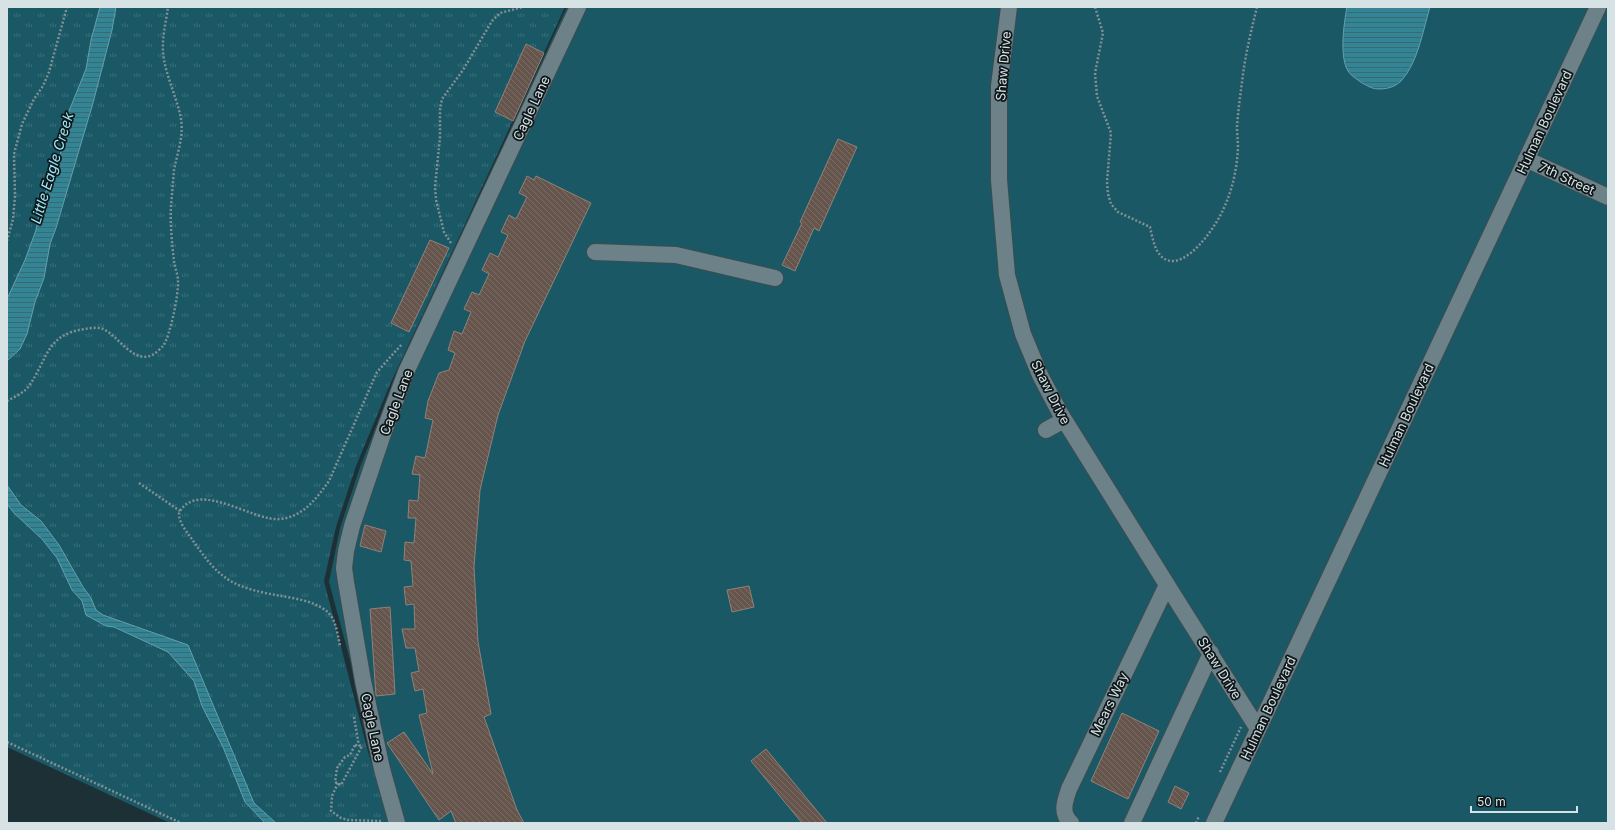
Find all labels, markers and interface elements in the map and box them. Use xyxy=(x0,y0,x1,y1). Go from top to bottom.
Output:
street label: Shaw Drive xyxy=(992,30,1014,102)
street label: Hulman Boulevard xyxy=(1513,68,1575,176)
street label: Cagle Lane xyxy=(509,73,553,143)
water label: Little Eagle Creek xyxy=(26,110,77,226)
street label: 7th Street xyxy=(1537,158,1597,198)
street label: Shaw Drive xyxy=(1028,357,1074,427)
street label: Hulman Boulevard xyxy=(1375,361,1437,469)
street label: Cagle Lane xyxy=(376,367,416,437)
street label: Shaw Drive xyxy=(1195,634,1245,702)
street label: Hulman Boulevard xyxy=(1237,654,1299,762)
street label: Mears Way xyxy=(1087,670,1131,738)
street label: Cagle Lane xyxy=(358,692,388,762)
scale bar xyxy=(1471,788,1577,814)
text: 50 m xyxy=(1477,794,1506,809)

